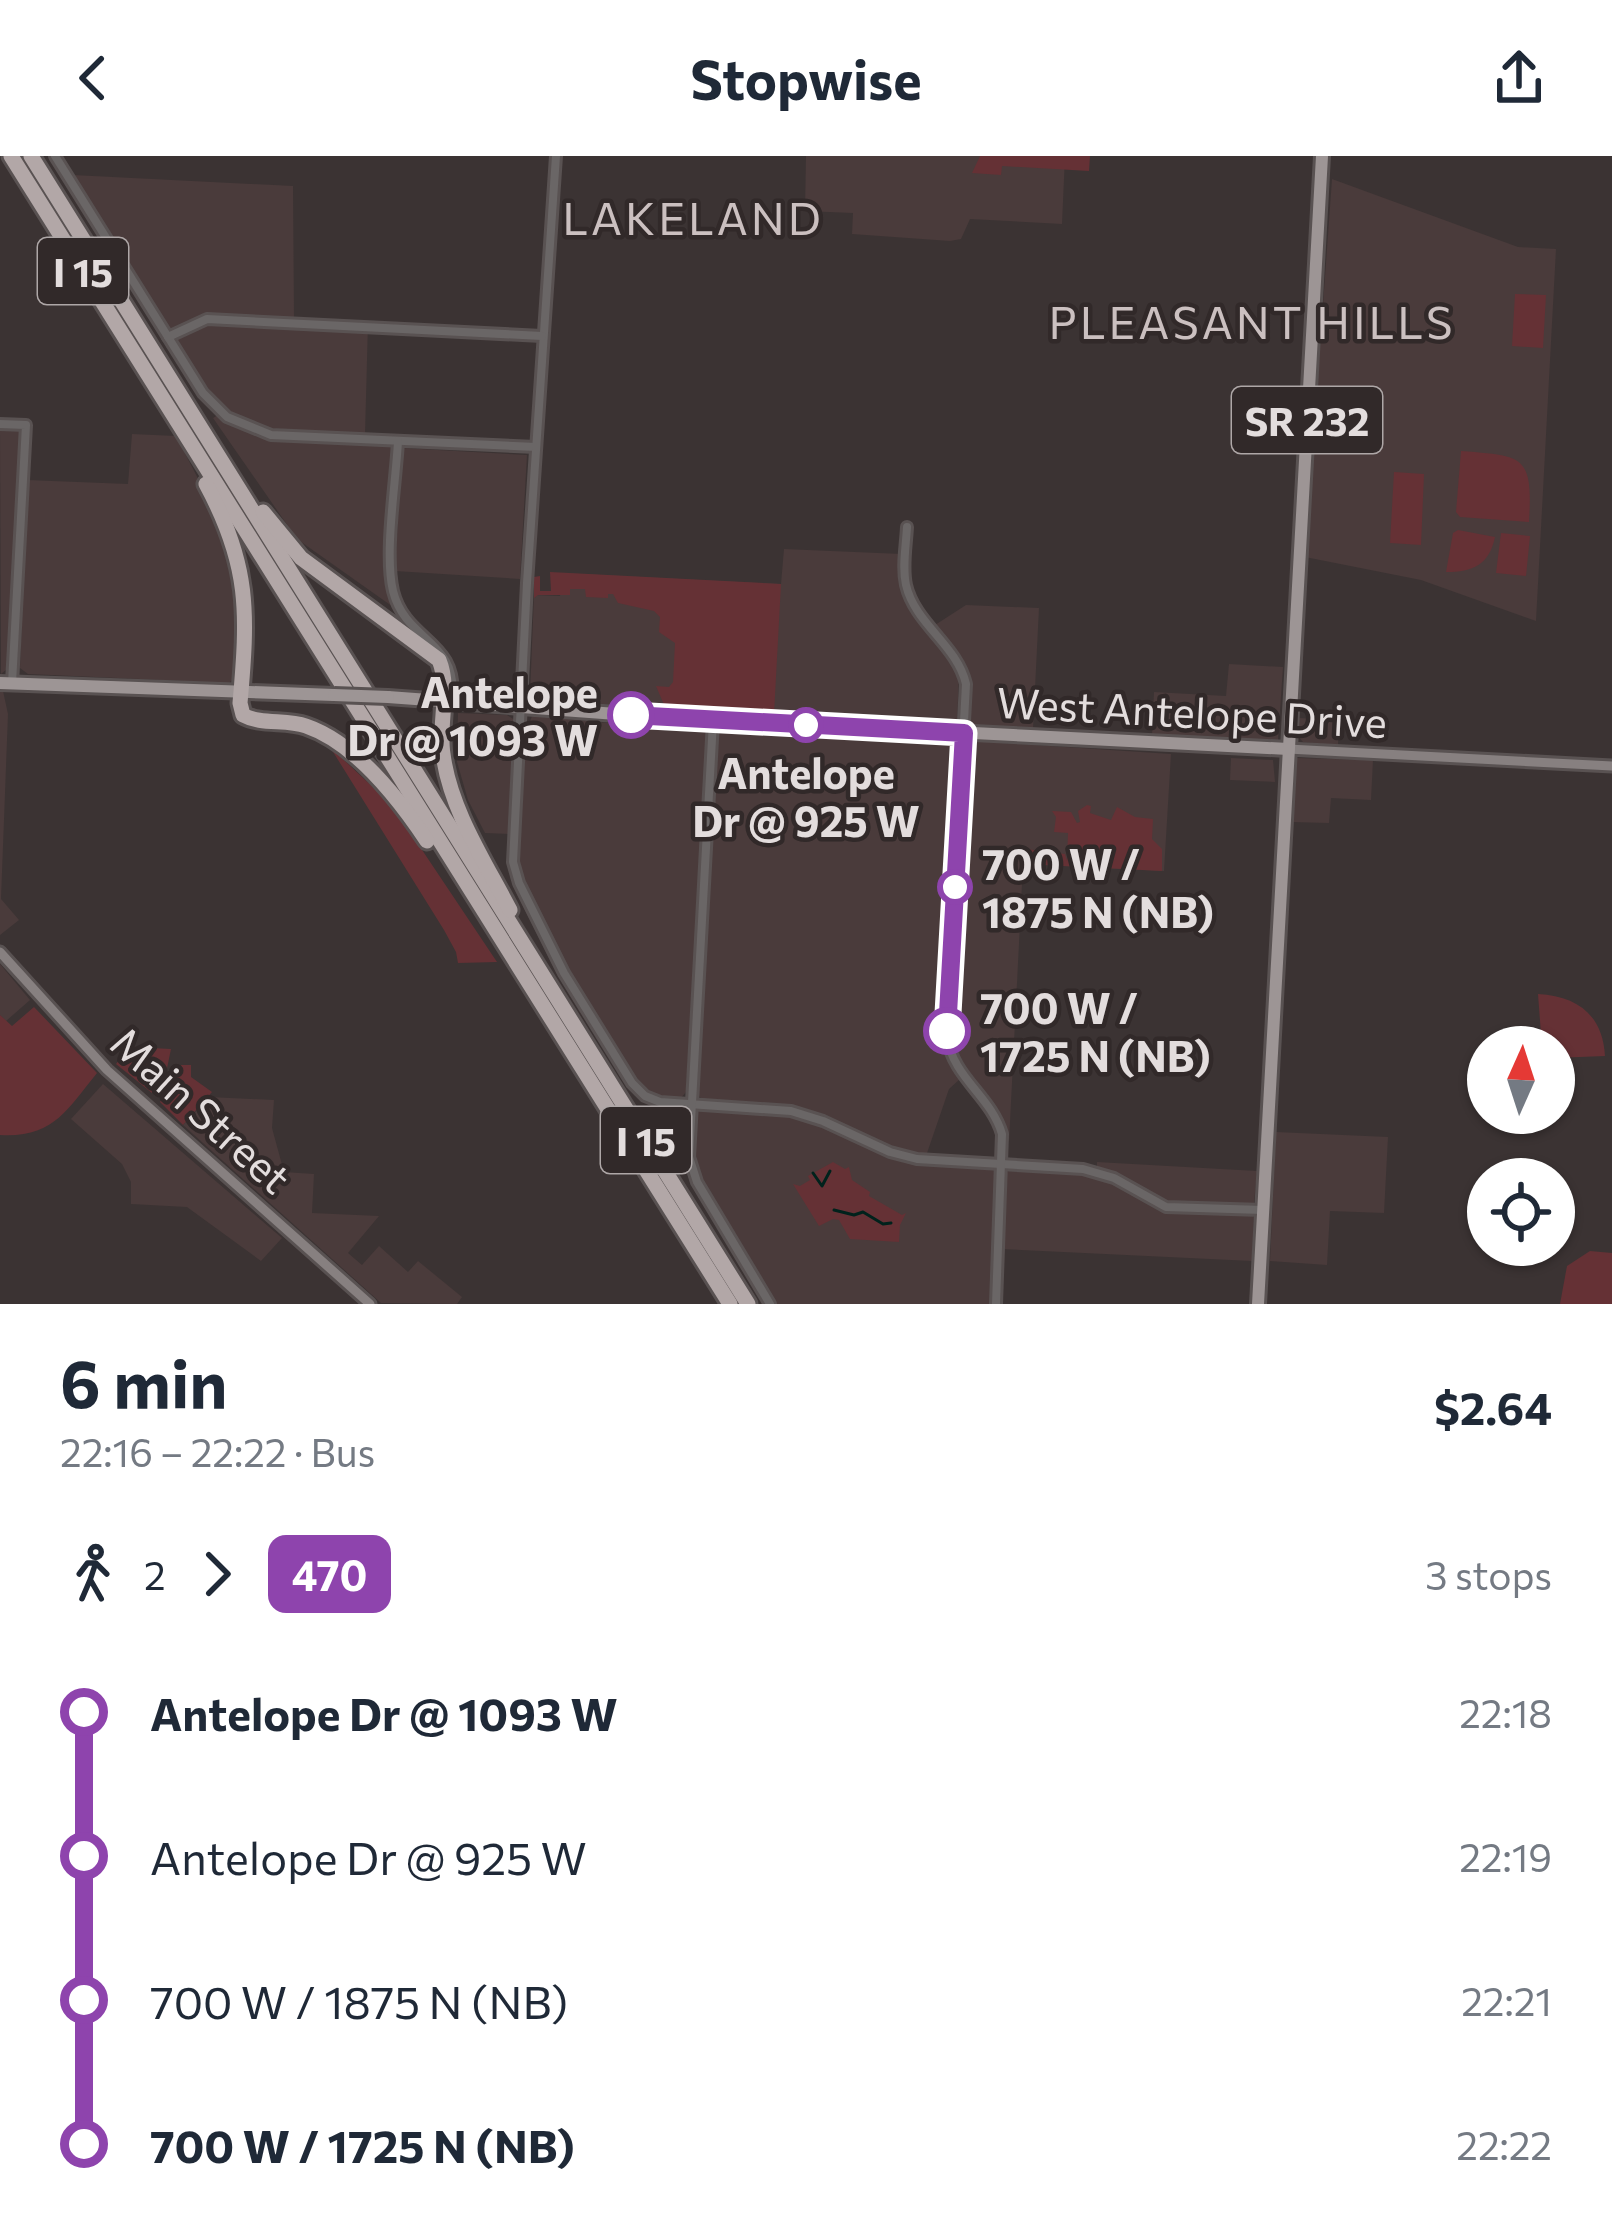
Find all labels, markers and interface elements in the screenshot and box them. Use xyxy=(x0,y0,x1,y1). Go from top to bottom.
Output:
icon: back xyxy=(60,45,126,111)
text: Stopwise xyxy=(690,45,922,111)
icon: share xyxy=(1486,45,1552,111)
district label: LAKELAND xyxy=(562,189,824,244)
road number: I 15 xyxy=(38,238,128,304)
district label: PLEASANT HILLS xyxy=(1049,293,1455,348)
road number: SR 232 xyxy=(1232,387,1382,453)
place label: Antelope Dr @ 1093 W xyxy=(347,665,598,765)
street label: West Antelope Drive xyxy=(996,675,1388,747)
marker: Antelope Dr @ 1093 W xyxy=(609,693,653,737)
marker: Antelope Dr @ 925 W xyxy=(790,709,822,741)
place label: Antelope Dr @ 925 W xyxy=(692,746,920,846)
place label: 700 W / 1875 N (NB) xyxy=(982,837,1214,937)
marker: 700 W / 1875 N (NB) xyxy=(939,871,971,903)
place label: 700 W / 1725 N (NB) xyxy=(980,981,1211,1081)
marker: 700 W / 1725 N (NB) xyxy=(925,1009,969,1053)
street label: Main Street xyxy=(102,1015,302,1203)
north arrow xyxy=(1467,1026,1575,1134)
map controls xyxy=(1467,1026,1575,1266)
road number: I 15 xyxy=(601,1107,691,1173)
button: locate xyxy=(1467,1158,1575,1266)
text: 6 min xyxy=(60,1341,227,1422)
text: $2.64 xyxy=(1434,1379,1552,1434)
text: 22:16 – 22:22 · Bus xyxy=(60,1427,375,1475)
icon: walk xyxy=(60,1541,126,1607)
icon: forward xyxy=(184,1541,250,1607)
text: 470 xyxy=(292,1548,367,1600)
text: 2 xyxy=(144,1550,166,1598)
text: 3 stops xyxy=(1425,1550,1552,1598)
text: Antelope Dr @ 1093 W xyxy=(150,1685,618,1740)
text: 22:18 xyxy=(1459,1688,1552,1736)
text: Antelope Dr @ 925 W xyxy=(150,1829,587,1884)
text: 22:19 xyxy=(1459,1832,1552,1880)
text: 700 W / 1875 N (NB) xyxy=(150,1973,568,2028)
text: 22:21 xyxy=(1461,1976,1552,2024)
text: 700 W / 1725 N (NB) xyxy=(150,2117,575,2172)
text: 22:22 xyxy=(1456,2120,1552,2168)

